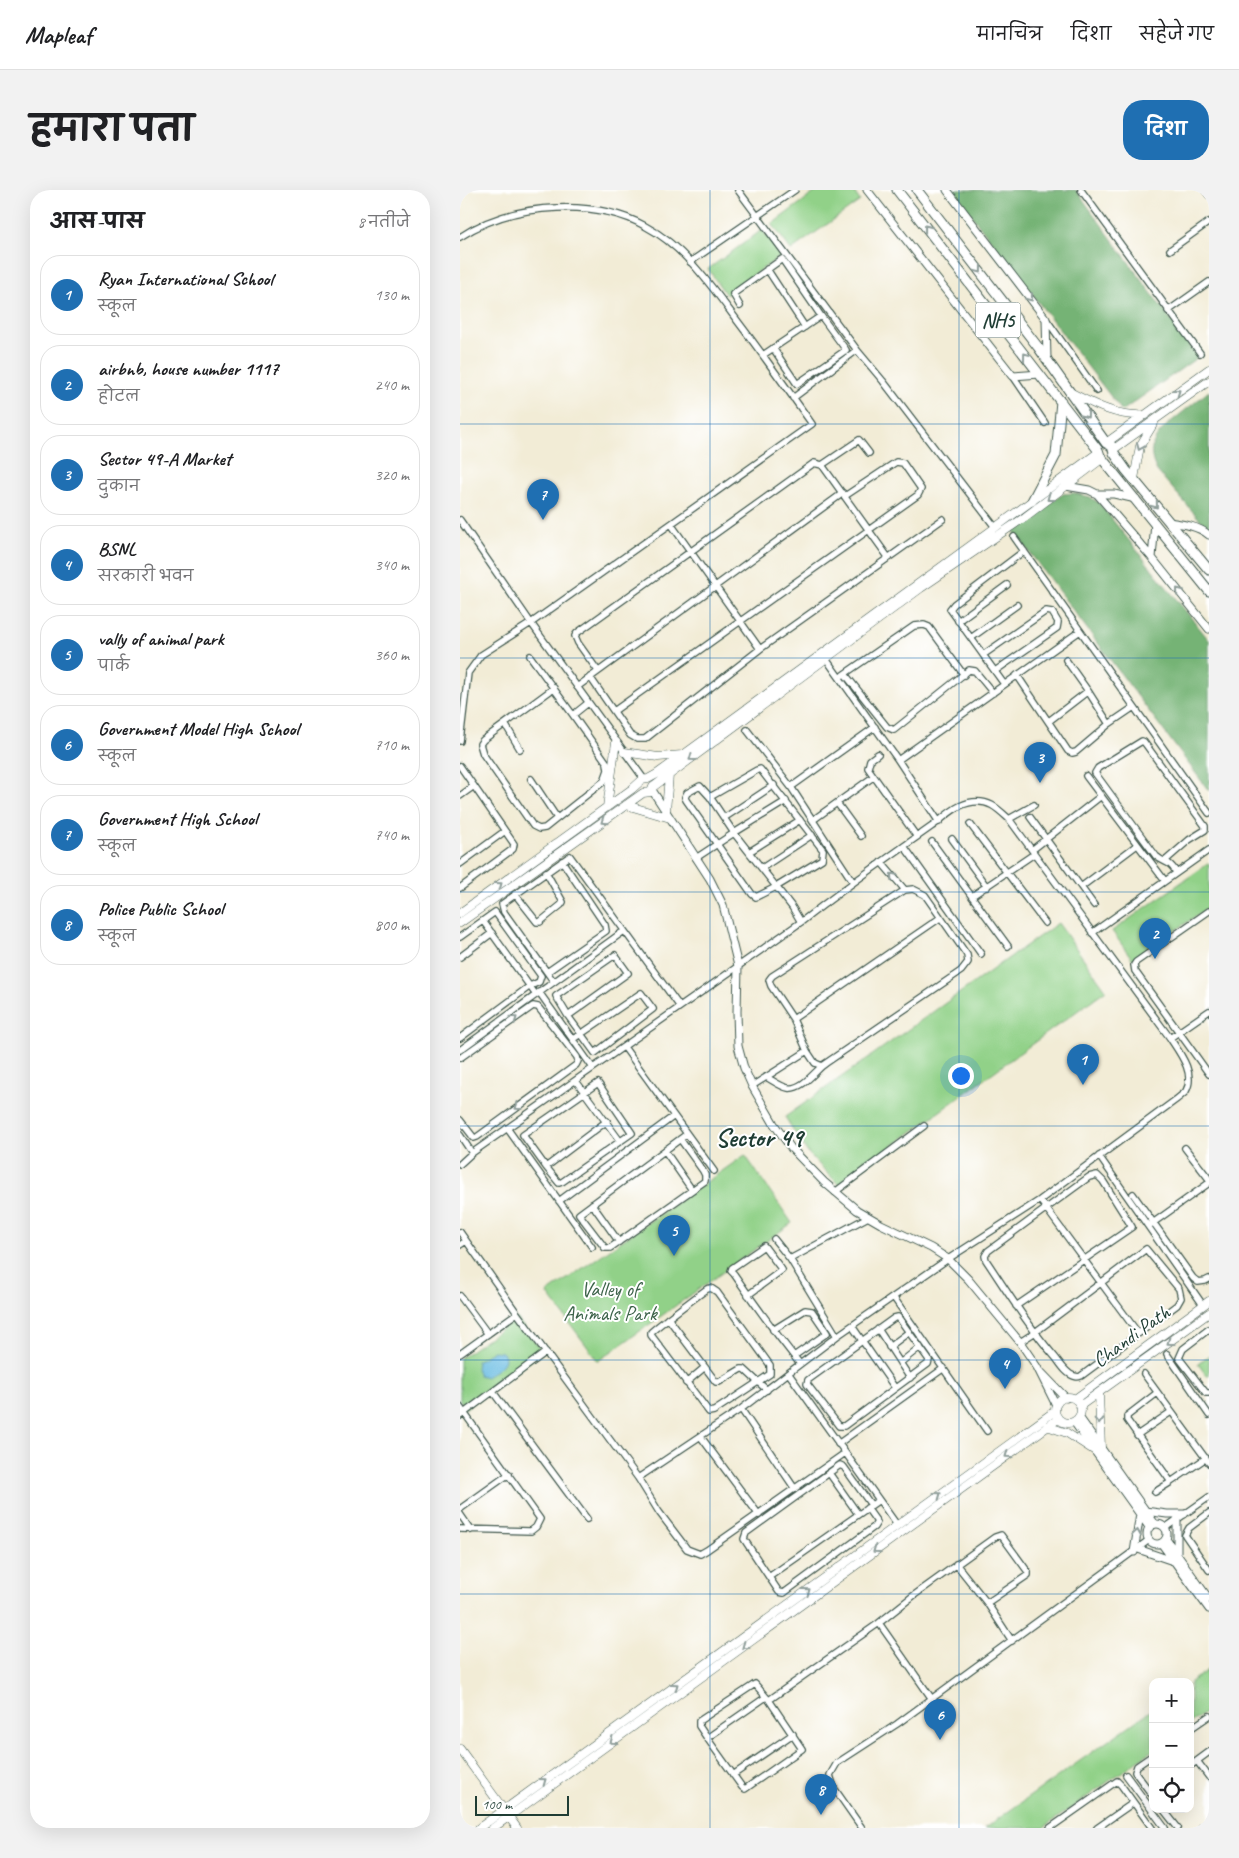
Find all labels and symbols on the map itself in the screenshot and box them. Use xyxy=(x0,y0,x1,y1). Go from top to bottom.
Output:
one-way arrow xyxy=(924,225,932,234)
one-way arrow xyxy=(973,264,981,273)
one-way arrow xyxy=(1024,292,1032,301)
road number: NH5 xyxy=(976,302,1020,338)
one-way arrow xyxy=(1024,353,1032,362)
one-way arrow xyxy=(1171,390,1180,398)
one-way arrow xyxy=(1080,409,1089,419)
one-way arrow xyxy=(1137,441,1147,450)
pin: 7 xyxy=(527,479,559,520)
one-way arrow xyxy=(1046,492,1056,501)
one-way arrow xyxy=(1150,499,1158,508)
one-way arrow xyxy=(1176,588,1184,597)
pin: 3 xyxy=(1024,742,1056,783)
one-way arrow xyxy=(688,752,698,761)
one-way arrow xyxy=(600,815,609,824)
one-way arrow xyxy=(890,872,899,881)
one-way arrow xyxy=(493,882,502,890)
pin: 2 xyxy=(1139,918,1171,959)
one-way arrow xyxy=(508,1016,518,1025)
pin: 1 xyxy=(1067,1044,1099,1085)
your location xyxy=(948,1063,974,1089)
one-way arrow xyxy=(514,1101,524,1110)
district label: Sector 49 xyxy=(715,1121,805,1154)
pin: 5 xyxy=(658,1215,690,1256)
park label: Valley of Animals Park xyxy=(563,1276,658,1326)
street label: Chandi Path xyxy=(1087,1298,1176,1373)
one-way arrow xyxy=(1166,1336,1175,1345)
pin: 4 xyxy=(989,1348,1021,1389)
one-way arrow xyxy=(1093,1417,1104,1425)
one-way arrow xyxy=(1004,1449,1014,1458)
one-way arrow xyxy=(932,1492,942,1501)
one-way arrow xyxy=(1131,1528,1141,1537)
one-way arrow xyxy=(872,1544,882,1553)
one-way arrow xyxy=(801,1587,810,1597)
one-way arrow xyxy=(741,1640,750,1649)
one-way arrow xyxy=(669,1683,679,1692)
pin: 6 xyxy=(924,1699,956,1740)
one-way arrow xyxy=(609,1735,619,1744)
pin: 8 xyxy=(805,1774,837,1815)
one-way arrow xyxy=(537,1778,547,1787)
scale bar xyxy=(475,1793,569,1816)

